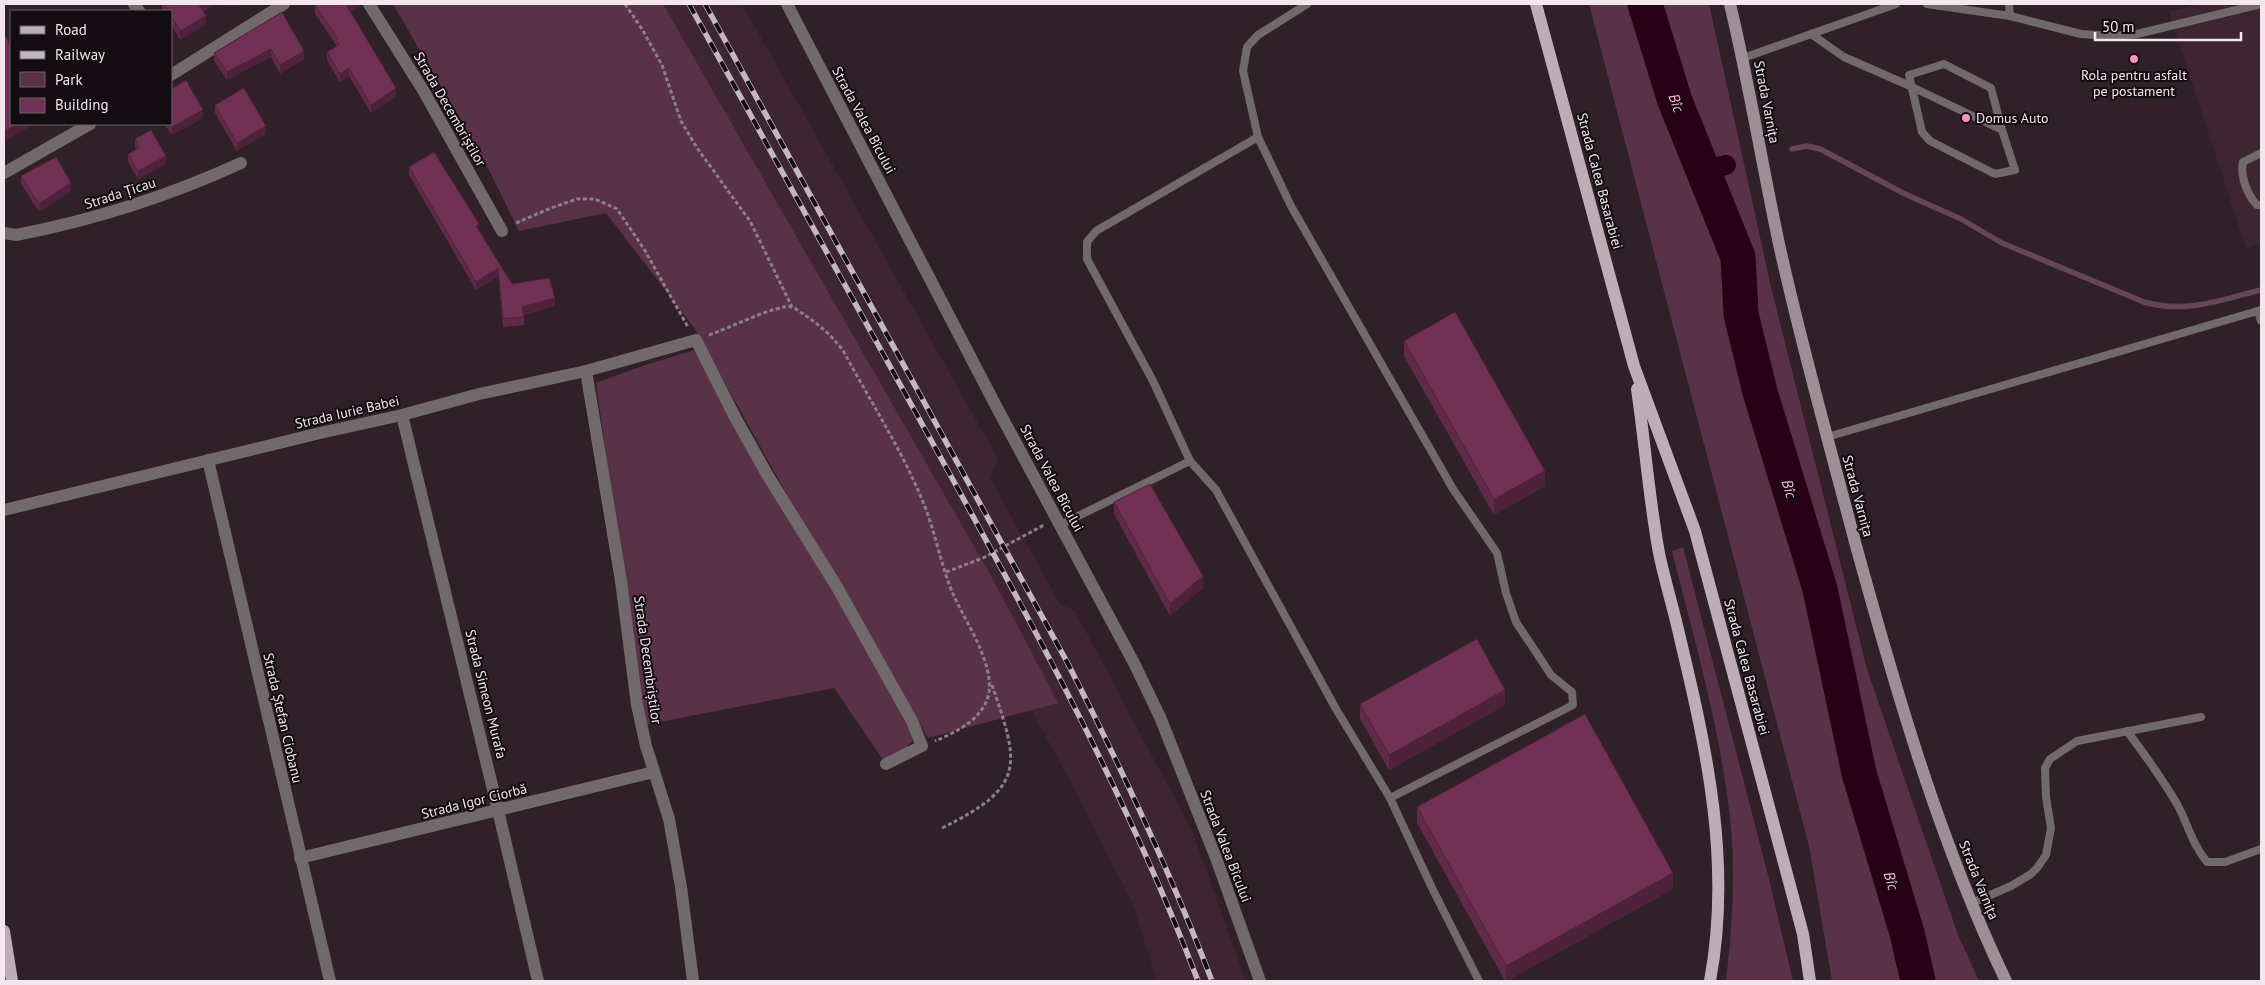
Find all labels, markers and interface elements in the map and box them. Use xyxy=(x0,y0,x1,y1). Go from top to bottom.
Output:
legend xyxy=(10,10,172,125)
scale bar xyxy=(2095,10,2241,42)
text: 50 m xyxy=(2102,17,2135,36)
text: Road xyxy=(55,20,87,39)
text: Railway xyxy=(55,45,105,64)
street label: Strada Decembriștilor xyxy=(410,48,490,170)
marker: Rola pentru asfalt pe postament xyxy=(2128,53,2140,65)
street label: Strada Varnița xyxy=(1750,59,1784,145)
street label: Strada Valea Bîcului xyxy=(828,63,900,177)
place label: Rola pentru asfalt pe postament xyxy=(2081,66,2187,100)
text: Park xyxy=(55,70,83,89)
water label: Bîc xyxy=(1664,91,1689,115)
text: Building xyxy=(55,95,109,114)
place label: Domus Auto xyxy=(1976,109,2049,127)
street label: Strada Calea Basarabiei xyxy=(1573,111,1627,251)
marker: Domus Auto xyxy=(1960,112,1972,124)
street label: Strada Țicau xyxy=(82,173,158,213)
street label: Strada Iurie Babei xyxy=(293,391,401,433)
street label: Strada Valea Bîcului xyxy=(1016,421,1088,535)
street label: Strada Varnița xyxy=(1838,453,1878,539)
water label: Bîc xyxy=(1778,477,1801,501)
street label: Strada Decembriștilor xyxy=(630,595,666,726)
street label: Strada Calea Basarabiei xyxy=(1720,597,1774,737)
street label: Strada Simeon Murafa xyxy=(461,628,511,760)
street label: Strada Ștefan Ciobanu xyxy=(259,651,307,785)
street label: Strada Igor Ciorbă xyxy=(419,779,529,823)
street label: Strada Valea Bîcului xyxy=(1196,787,1256,905)
street label: Strada Varnița xyxy=(1955,838,2003,922)
water label: Bîc xyxy=(1880,869,1903,893)

